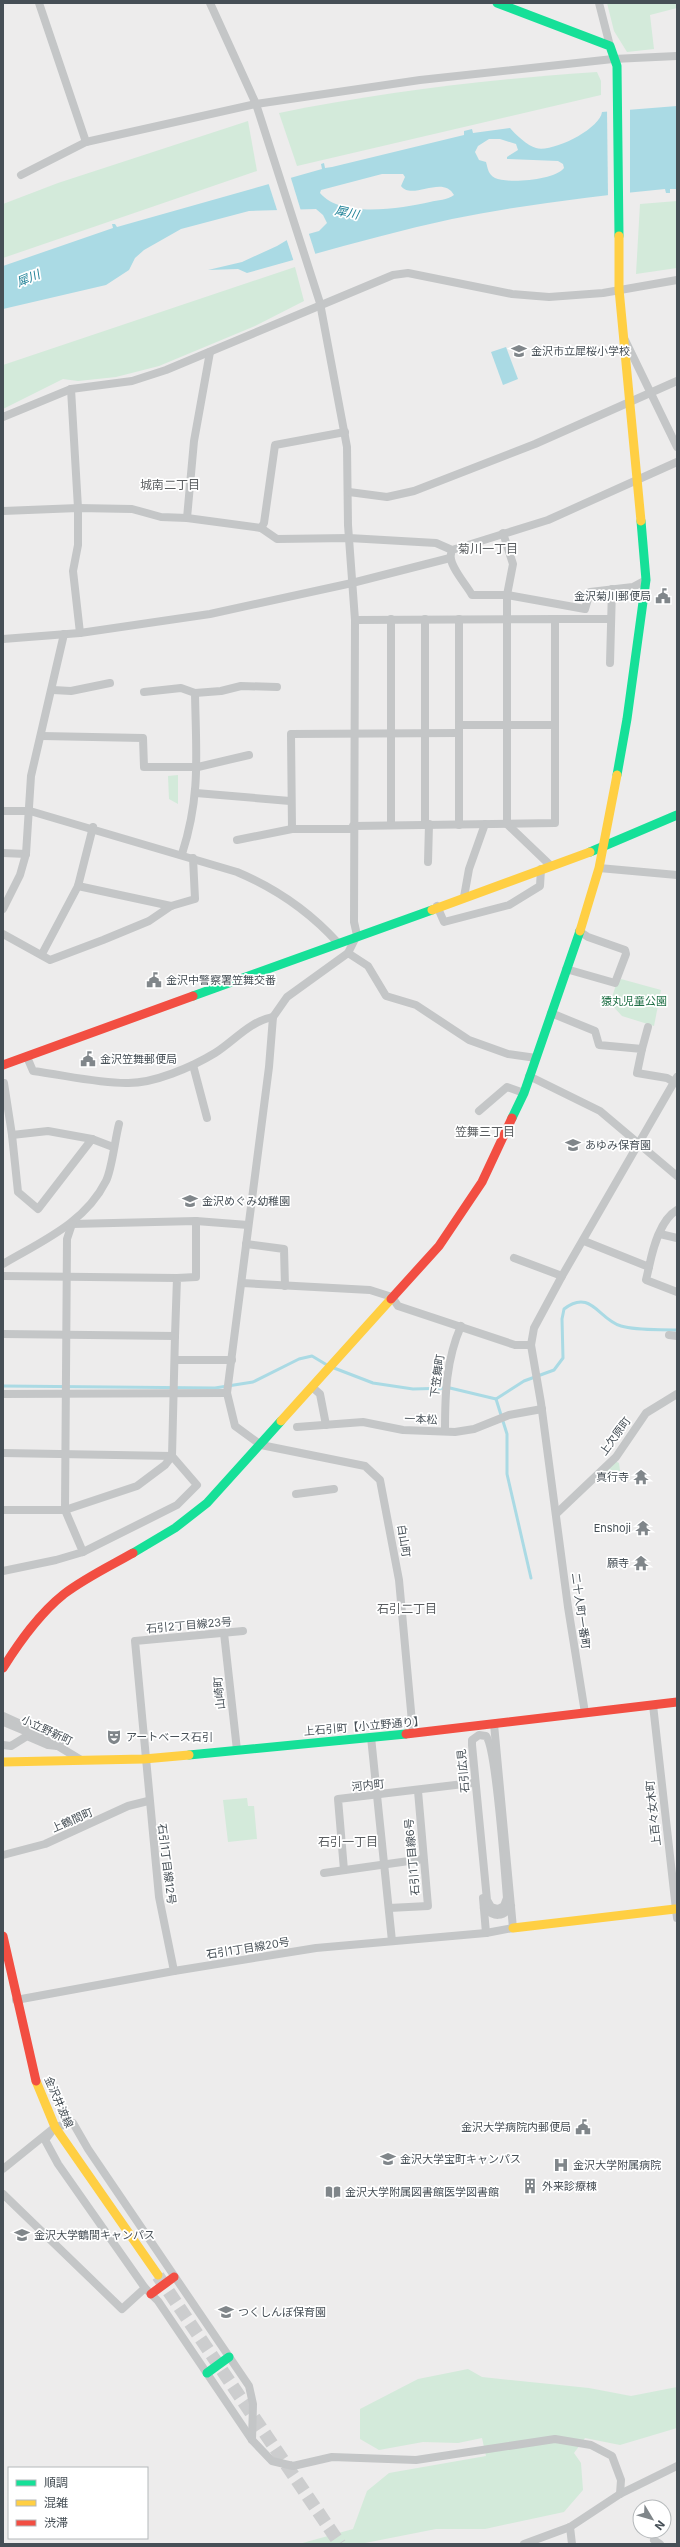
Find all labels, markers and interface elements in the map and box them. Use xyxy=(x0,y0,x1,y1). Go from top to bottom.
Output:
water label: 犀川 xyxy=(334,202,362,222)
water label: 犀川 xyxy=(14,266,44,290)
school or university icon: 金沢市立犀桜小学校 xyxy=(510,342,528,360)
place label: 金沢市立犀桜小学校 xyxy=(531,344,630,358)
district label: 城南二丁目 xyxy=(140,477,200,492)
district label: 菊川一丁目 xyxy=(458,541,518,556)
public building icon: 金沢菊川郵便局 xyxy=(654,587,672,605)
place label: 金沢菊川郵便局 xyxy=(574,589,651,603)
public building icon: 金沢中警察署笠舞交番 xyxy=(145,971,163,989)
place label: 金沢中警察署笠舞交番 xyxy=(166,973,276,987)
park label: 猿丸児童公園 xyxy=(601,994,667,1008)
public building icon: 金沢笠舞郵便局 xyxy=(79,1050,97,1068)
place label: 金沢笠舞郵便局 xyxy=(100,1052,177,1066)
district label: 笠舞三丁目 xyxy=(455,1124,515,1139)
school or university icon: あゆみ保育園 xyxy=(564,1136,582,1154)
place label: あゆみ保育園 xyxy=(585,1138,651,1152)
school or university icon: 金沢めぐみ幼稚園 xyxy=(181,1192,199,1210)
place label: 金沢めぐみ幼稚園 xyxy=(202,1194,290,1208)
street label: 下笠舞町 xyxy=(427,1353,447,1399)
street label: 一本松 xyxy=(404,1411,438,1427)
street label: 上欠原町 xyxy=(596,1414,634,1458)
temple icon: 真行寺 xyxy=(632,1468,650,1486)
place label: 真行寺 xyxy=(596,1470,629,1484)
temple icon: Enshoji xyxy=(634,1519,652,1537)
place label: Enshoji xyxy=(594,1521,631,1535)
street label: 白山町 xyxy=(395,1524,413,1558)
temple icon: 願寺 xyxy=(632,1554,650,1572)
place label: 願寺 xyxy=(607,1556,629,1570)
street label: 二十人町一番町 xyxy=(569,1572,593,1650)
district label: 石引二丁目 xyxy=(377,1601,437,1616)
street label: 石引2丁目線23号 xyxy=(145,1614,233,1636)
street label: 山崎町 xyxy=(210,1676,228,1710)
street label: 小立野新町 xyxy=(19,1712,75,1748)
street label: 上石引町【小立野通り】 xyxy=(303,1714,425,1738)
theatre icon: アートベース石引 xyxy=(105,1728,123,1746)
place label: アートベース石引 xyxy=(126,1730,213,1744)
street label: 石引広見 xyxy=(454,1748,472,1794)
street label: 河内町 xyxy=(351,1776,385,1794)
street label: 上百々女木町 xyxy=(643,1779,663,1847)
street label: 上鶴間町 xyxy=(49,1805,95,1835)
street label: 石引1丁目線6号 xyxy=(402,1818,422,1896)
street label: 石引1丁目線12号 xyxy=(155,1823,179,1905)
district label: 石引一丁目 xyxy=(318,1834,378,1849)
street label: 石引1丁目線20号 xyxy=(205,1935,291,1961)
street label: 金沢井波線 xyxy=(41,2074,77,2130)
public building icon: 金沢大学病院内郵便局 xyxy=(574,2118,592,2136)
place label: 金沢大学病院内郵便局 xyxy=(461,2120,571,2134)
school or university icon: 金沢大学宝町キャンパス xyxy=(379,2150,397,2168)
place label: 金沢大学宝町キャンパス xyxy=(400,2152,521,2166)
hospital icon: 金沢大学附属病院 xyxy=(552,2156,570,2174)
place label: 金沢大学附属病院 xyxy=(573,2158,661,2172)
building icon: 外来診療棟 xyxy=(521,2177,539,2195)
place label: 外来診療棟 xyxy=(542,2179,597,2193)
library icon: 金沢大学附属図書館医学図書館 xyxy=(324,2183,342,2201)
place label: 金沢大学附属図書館医学図書館 xyxy=(345,2185,499,2199)
school or university icon: 金沢大学鶴間キャンパス xyxy=(13,2226,31,2244)
place label: 金沢大学鶴間キャンパス xyxy=(34,2228,155,2242)
school or university icon: つくしんぼ保育園 xyxy=(217,2303,235,2321)
place label: つくしんぼ保育園 xyxy=(238,2305,326,2319)
legend xyxy=(8,2467,148,2539)
text: 順調 xyxy=(44,2475,68,2490)
text: 混雑 xyxy=(44,2495,68,2510)
north arrow xyxy=(632,2499,672,2539)
text: 渋滞 xyxy=(44,2515,68,2530)
text: N xyxy=(652,2518,668,2533)

